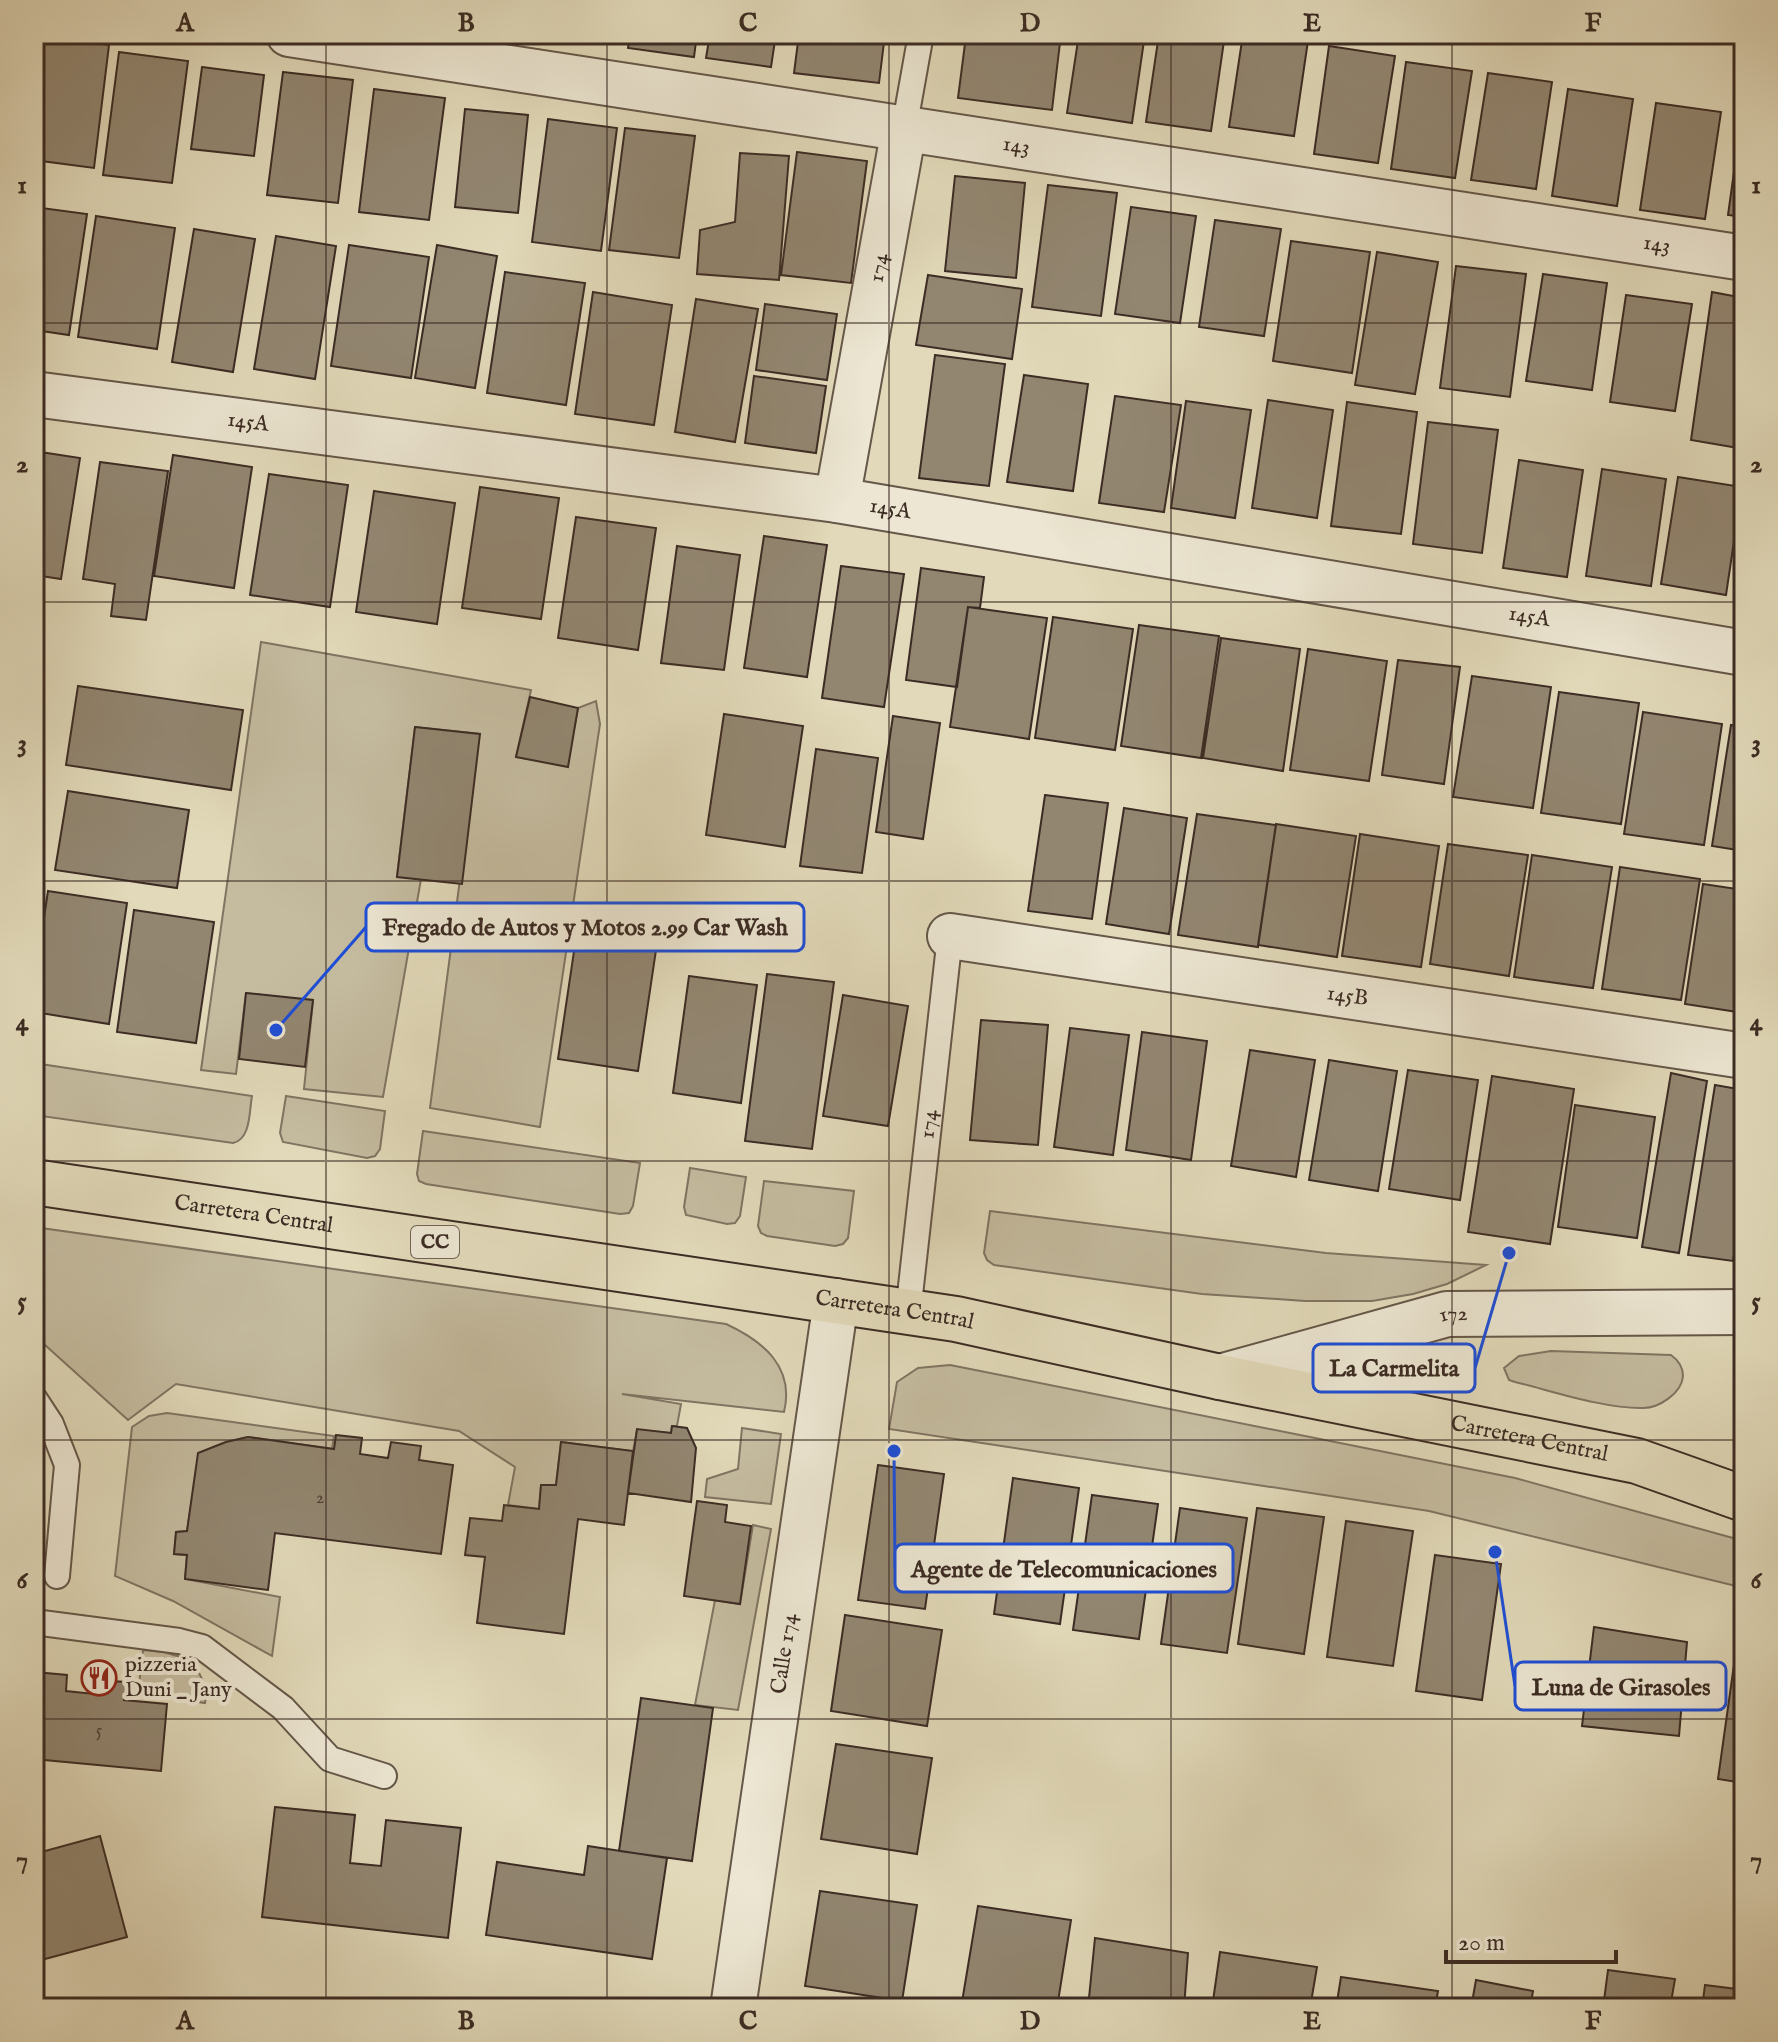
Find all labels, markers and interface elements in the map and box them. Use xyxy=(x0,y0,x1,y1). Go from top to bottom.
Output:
text: A xyxy=(175,7,195,40)
text: B xyxy=(457,7,475,40)
text: C xyxy=(739,7,758,40)
text: D xyxy=(1020,7,1041,40)
text: E xyxy=(1303,7,1321,40)
text: F xyxy=(1585,7,1602,40)
street label: 143 xyxy=(1001,130,1032,162)
text: 1 xyxy=(17,169,27,202)
text: 1 xyxy=(1751,169,1761,202)
street label: 143 xyxy=(1641,229,1672,260)
street label: 174 xyxy=(863,251,895,285)
street label: 145A xyxy=(226,406,272,439)
text: 2 xyxy=(16,448,28,481)
text: 2 xyxy=(1750,448,1762,481)
street label: 145A xyxy=(867,492,914,526)
street label: 145A xyxy=(1506,599,1553,634)
text: 3 xyxy=(17,727,27,760)
text: 3 xyxy=(1751,727,1761,760)
callout: Fregado de Autos y Motos 2.99 Car Wash xyxy=(366,903,804,951)
text: Fregado de Autos y Motos 2.99 Car Wash xyxy=(382,913,788,944)
street label: 145B xyxy=(1325,979,1370,1013)
text: 4 xyxy=(16,1006,30,1039)
text: 4 xyxy=(1750,1006,1764,1039)
street label: 174 xyxy=(914,1108,945,1140)
street label: Carretera Central xyxy=(172,1189,335,1240)
road number: CC xyxy=(411,1226,459,1258)
street label: Carretera Central xyxy=(813,1284,977,1337)
text: 5 xyxy=(17,1285,27,1318)
text: 5 xyxy=(1751,1285,1761,1318)
street label: 172 xyxy=(1436,1300,1468,1330)
callout: La Carmelita xyxy=(1313,1344,1475,1392)
text: La Carmelita xyxy=(1329,1354,1460,1385)
street label: Carretera Central xyxy=(1448,1410,1611,1469)
house number: 2 xyxy=(316,1487,324,1510)
callout: Agente de Telecomunicaciones xyxy=(895,1544,1233,1592)
text: Agente de Telecomunicaciones xyxy=(910,1555,1218,1586)
text: 6 xyxy=(17,1564,29,1597)
text: 6 xyxy=(1751,1564,1763,1597)
street label: Calle 174 xyxy=(765,1611,804,1696)
place label: pizzeria Duni _ Jany xyxy=(125,1651,232,1704)
restaurant icon: pizzeria Duni _ Jany xyxy=(80,1659,118,1697)
callout: Luna de Girasoles xyxy=(1515,1662,1726,1710)
text: Luna de Girasoles xyxy=(1532,1673,1711,1704)
house number: 5 xyxy=(96,1720,103,1743)
text: 7 xyxy=(16,1844,28,1877)
text: 7 xyxy=(1750,1844,1762,1877)
scale bar xyxy=(1446,1914,1616,1964)
text: 20 m xyxy=(1458,1928,1505,1959)
text: A xyxy=(175,2005,195,2038)
text: B xyxy=(457,2005,475,2038)
text: C xyxy=(739,2005,758,2038)
text: D xyxy=(1020,2005,1041,2038)
text: E xyxy=(1303,2005,1321,2038)
text: F xyxy=(1585,2005,1602,2038)

